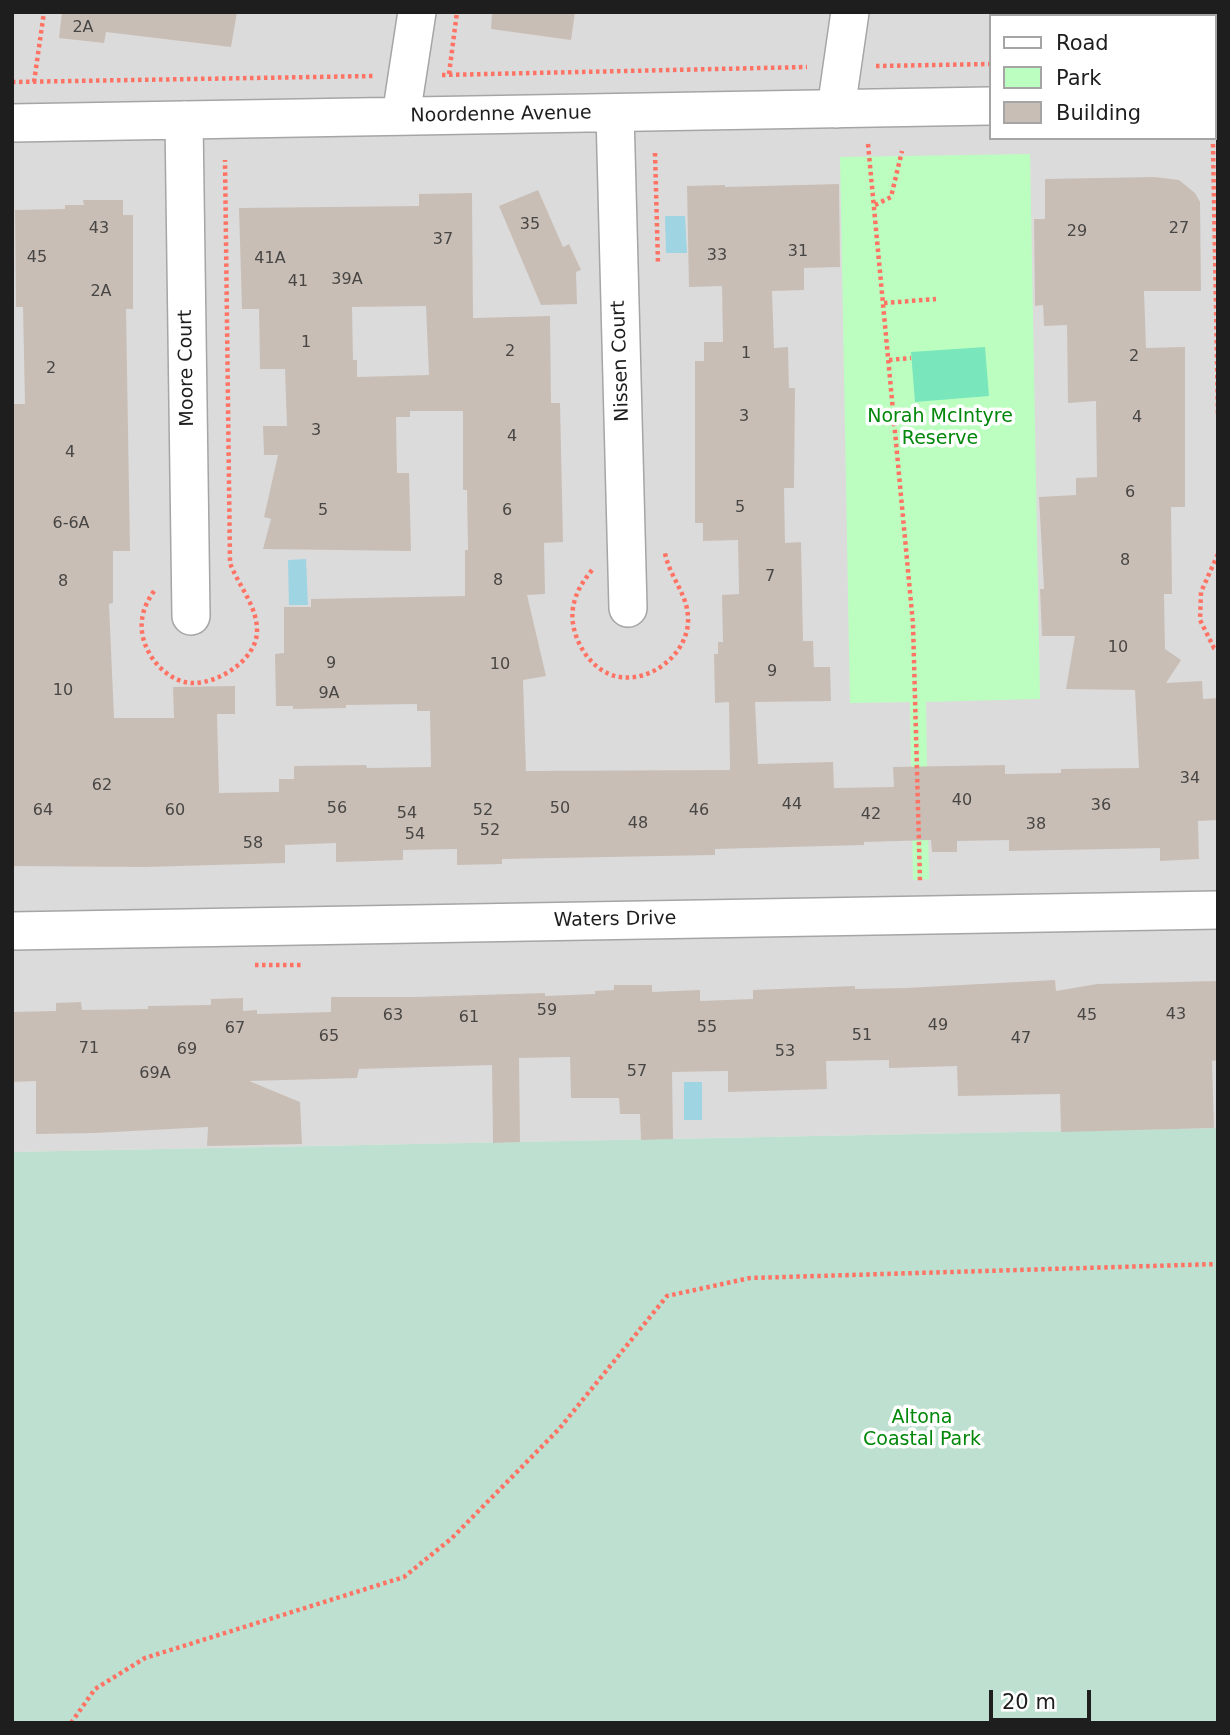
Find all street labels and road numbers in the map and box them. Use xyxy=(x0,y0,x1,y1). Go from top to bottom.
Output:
street label: Noordenne Avenue xyxy=(410,102,592,128)
street label: Nissen Court xyxy=(607,300,635,422)
street label: Moore Court xyxy=(175,309,199,427)
street label: Waters Drive xyxy=(553,908,677,932)

